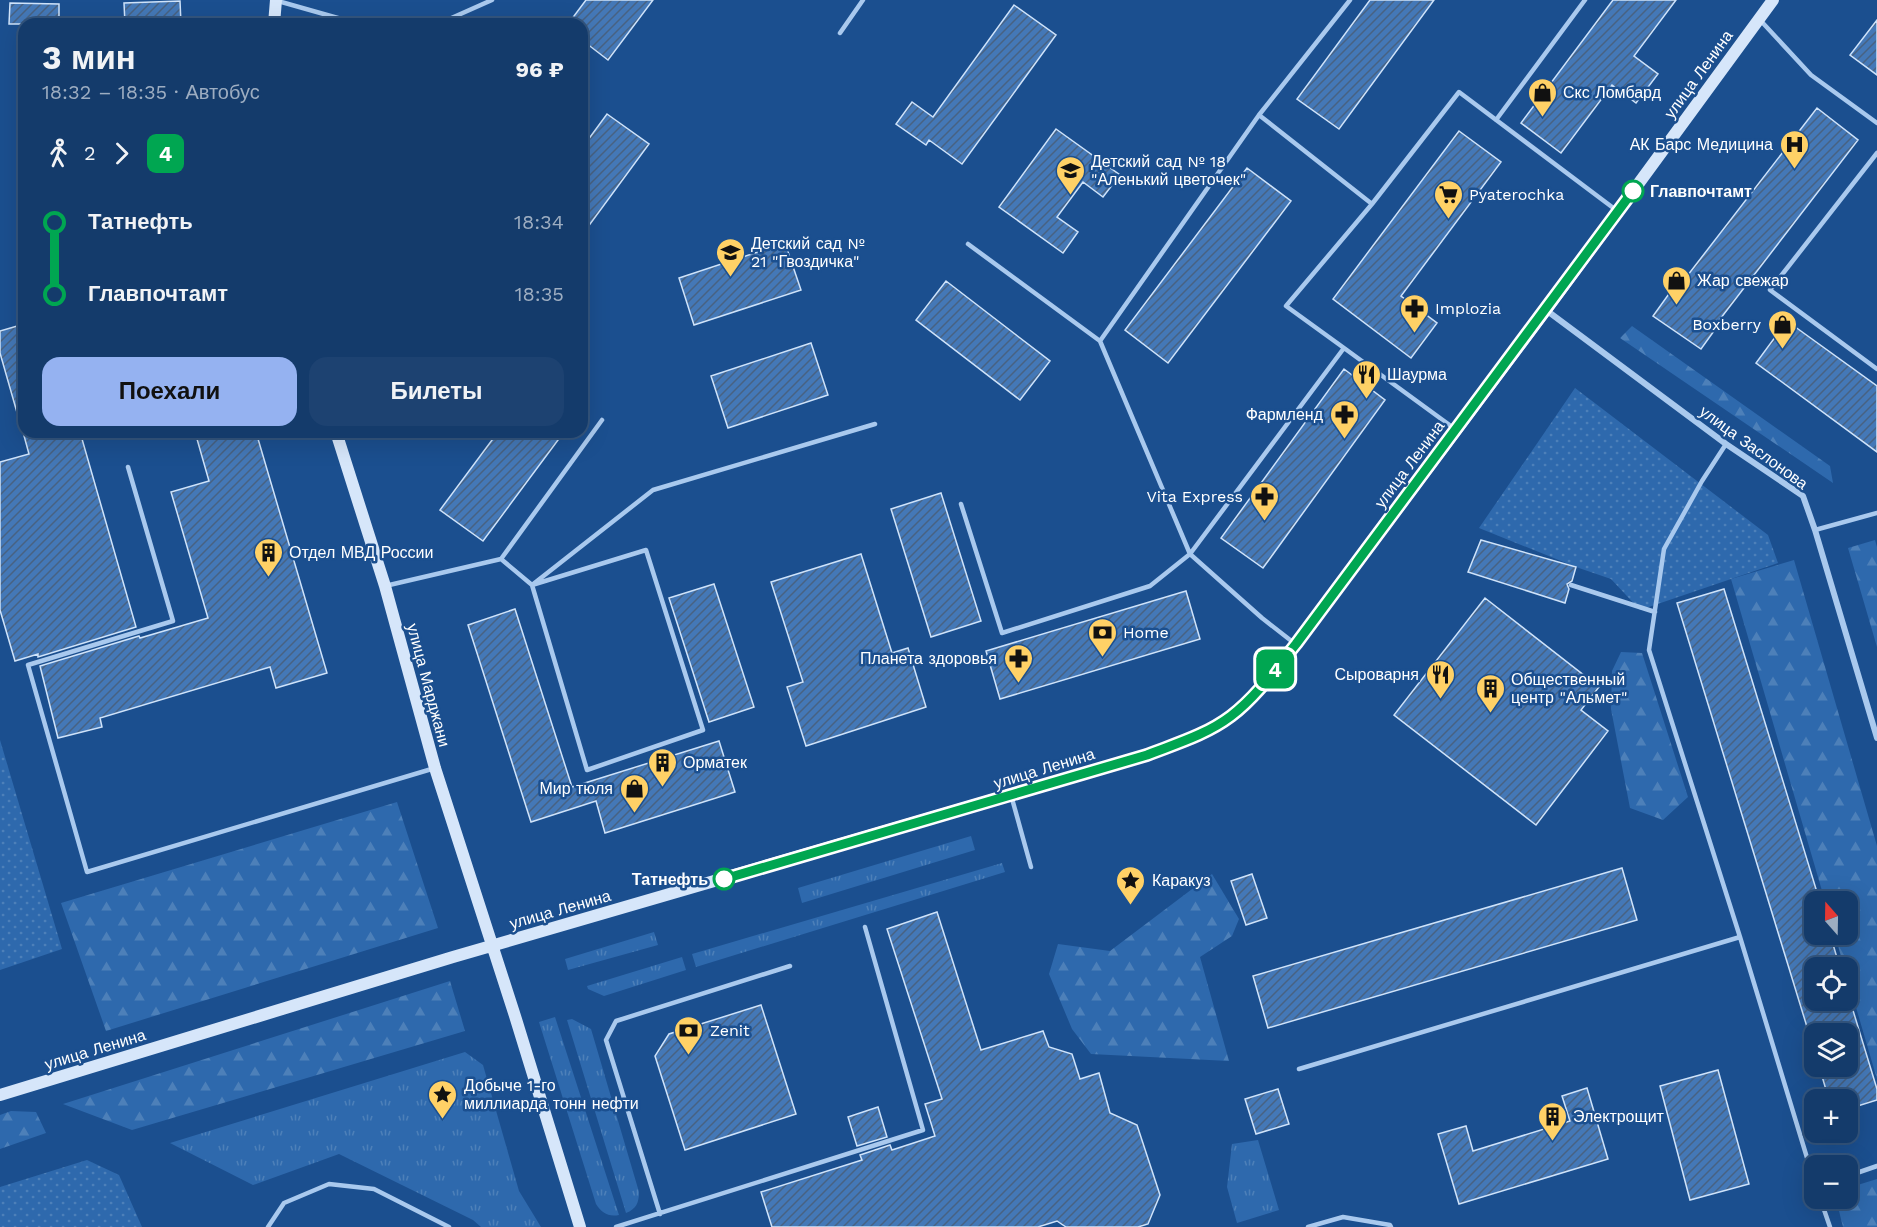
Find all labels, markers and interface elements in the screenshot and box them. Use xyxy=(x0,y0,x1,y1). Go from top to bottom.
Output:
street label: улица Ленина xyxy=(1660,26,1737,122)
text: 3 мин xyxy=(42,38,136,77)
text: 96 ₽ xyxy=(515,57,564,82)
shop icon: Скс Ломбард xyxy=(1526,76,1558,118)
text: 18:32 – 18:35 · Автобус xyxy=(42,80,260,104)
place label: Скс Ломбард xyxy=(1563,83,1662,102)
hospital icon: АК Барс Медицина xyxy=(1778,128,1810,170)
place label: АК Барс Медицина xyxy=(1630,135,1773,154)
icon: walk xyxy=(42,137,75,170)
icon: forward xyxy=(105,137,138,170)
text: 2 xyxy=(84,141,96,165)
text: 4 xyxy=(159,141,172,166)
place label: Детский сад № 18 "Аленький цветочек" xyxy=(1091,152,1246,189)
school or university icon: Детский сад № 18 "Аленький цветочек" xyxy=(1054,154,1086,196)
supermarket icon: Pyaterochka xyxy=(1432,178,1464,220)
marker: Главпочтамт xyxy=(1622,180,1644,202)
place label: Главпочтамт xyxy=(1650,182,1752,201)
place label: Pyaterochka xyxy=(1469,185,1564,204)
text: Татнефть xyxy=(88,209,193,234)
text: 18:34 xyxy=(514,210,564,234)
place label: Детский сад № 21 "Гвоздичка" xyxy=(751,234,865,271)
school or university icon: Детский сад № 21 "Гвоздичка" xyxy=(714,236,746,278)
shop icon: Жар свежар xyxy=(1660,264,1692,306)
place label: Жар свежар xyxy=(1697,271,1789,290)
text: Главпочтамт xyxy=(88,281,228,306)
text: 18:35 xyxy=(515,282,564,306)
pharmacy icon: Implozia xyxy=(1398,292,1430,334)
place label: Implozia xyxy=(1435,299,1501,318)
shop icon: Boxberry xyxy=(1766,308,1798,350)
place label: Boxberry xyxy=(1692,315,1762,334)
button: Поехали xyxy=(42,357,297,426)
button: Билеты xyxy=(309,357,564,426)
restaurant icon: Шаурма xyxy=(1350,358,1382,400)
place label: Шаурма xyxy=(1387,365,1447,384)
pharmacy icon: Фармленд xyxy=(1328,398,1360,440)
street label: улица Заслонова xyxy=(1696,402,1812,493)
place label: Фармленд xyxy=(1246,405,1324,424)
street label: улица Ленина xyxy=(1370,417,1448,512)
pharmacy icon: Vita Express xyxy=(1248,480,1280,522)
place label: Vita Express xyxy=(1146,487,1243,506)
building icon: Отдел МВД России xyxy=(252,536,284,578)
place label: Отдел МВД России xyxy=(289,543,433,562)
bank icon: Home xyxy=(1086,616,1118,658)
street label: улица Марджани xyxy=(403,621,454,749)
place label: Home xyxy=(1123,623,1169,642)
pharmacy icon: Планета здоровья xyxy=(1002,642,1034,684)
place label: Планета здоровья xyxy=(860,649,997,668)
line badge: 4 xyxy=(1256,650,1294,688)
text: 4 xyxy=(1268,657,1282,682)
restaurant icon: Сыроварня xyxy=(1424,658,1456,700)
place label: Сыроварня xyxy=(1335,665,1419,684)
place label: Общественный центр "Альмет" xyxy=(1511,670,1627,707)
building icon: Общественный центр "Альмет" xyxy=(1474,672,1506,714)
street label: улица Ленина xyxy=(991,744,1097,793)
building icon: Орматек xyxy=(646,746,678,788)
place label: Орматек xyxy=(683,753,748,772)
shop icon: Мир тюля xyxy=(618,772,650,814)
place label: Мир тюля xyxy=(539,779,613,798)
place icon: Каракуз xyxy=(1115,864,1147,906)
marker: Татнефть xyxy=(713,868,735,890)
place label: Татнефть xyxy=(632,870,708,889)
place label: Каракуз xyxy=(1152,871,1211,890)
street label: улица Ленина xyxy=(507,886,613,933)
north arrow xyxy=(1804,891,1858,945)
map controls xyxy=(1804,891,1858,1209)
button: locate xyxy=(1804,957,1858,1011)
bank icon: Zenit xyxy=(673,1014,705,1056)
place label: Zenit xyxy=(710,1021,750,1040)
button: layers xyxy=(1804,1023,1858,1077)
street label: улица Ленина xyxy=(42,1025,148,1074)
place label: Добыче 1-го миллиарда тонн нефти xyxy=(464,1076,639,1113)
place icon: Добыче 1-го миллиарда тонн нефти xyxy=(427,1078,459,1120)
button: + xyxy=(1804,1089,1858,1143)
building icon: Электрощит xyxy=(1536,1100,1568,1142)
place label: Электрощит xyxy=(1573,1107,1665,1126)
button: − xyxy=(1804,1155,1858,1209)

